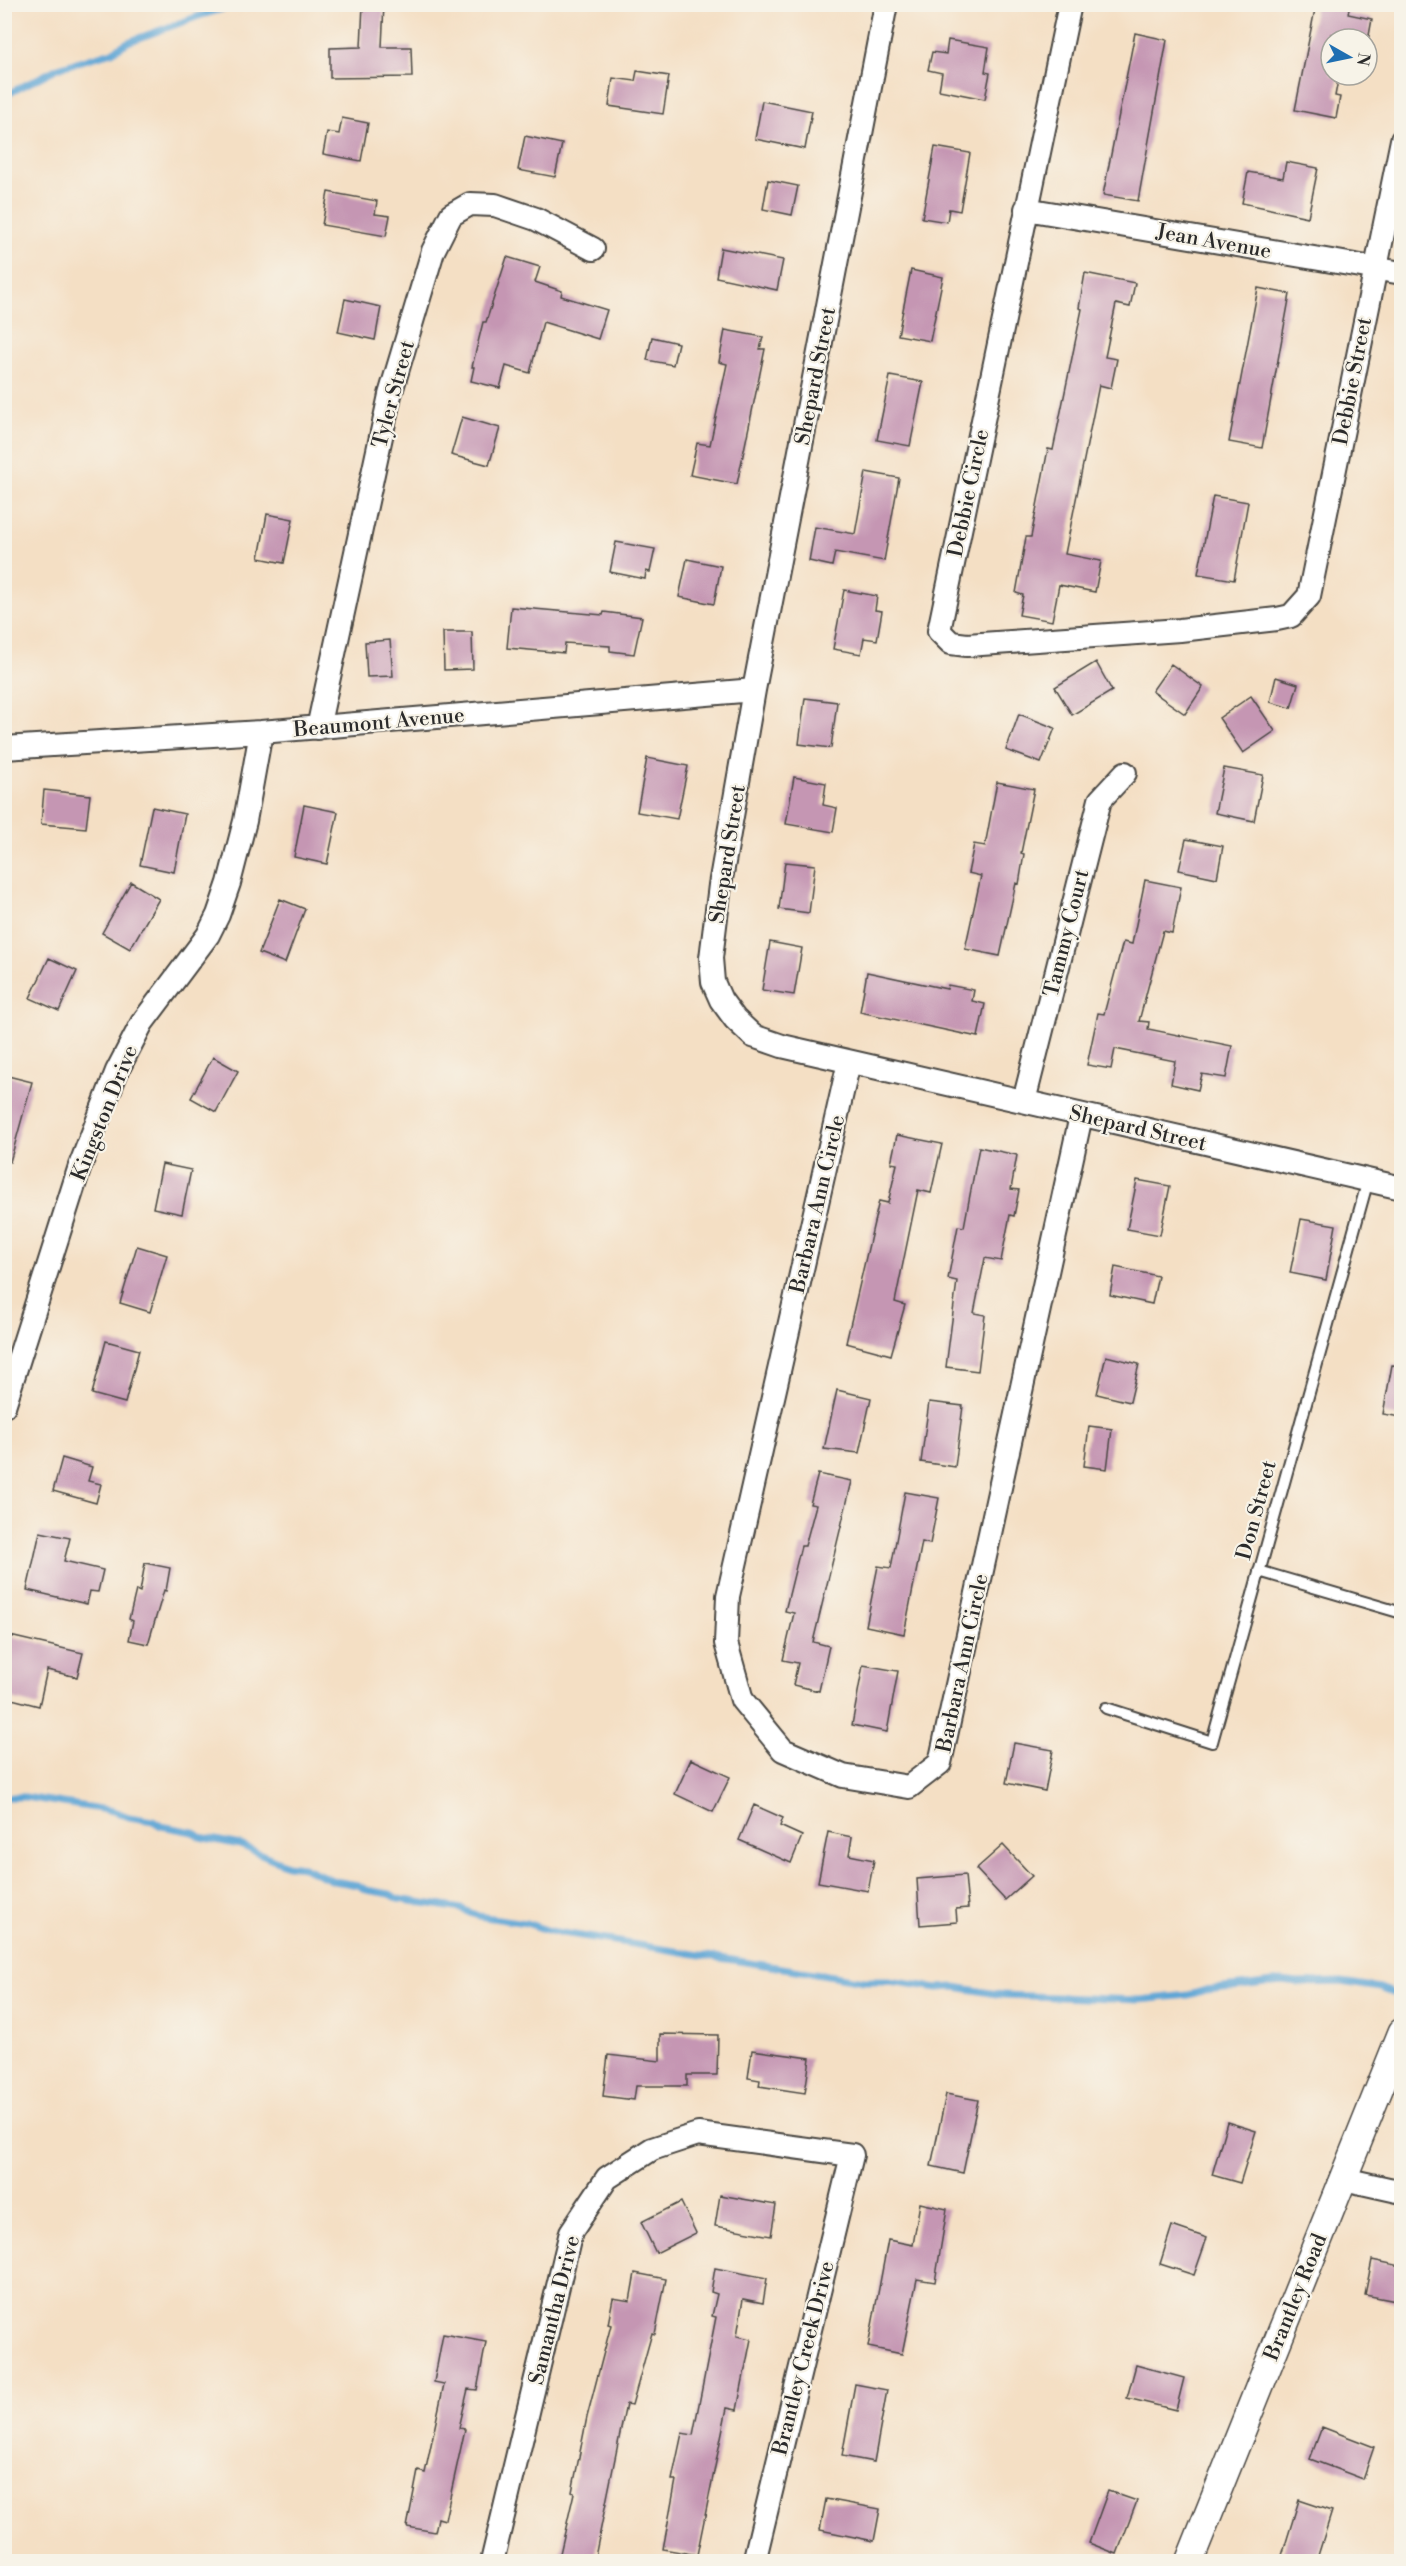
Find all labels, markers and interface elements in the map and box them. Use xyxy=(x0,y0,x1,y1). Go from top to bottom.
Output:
north arrow xyxy=(1319,27,1379,87)
text: N xyxy=(1352,51,1374,67)
street label: Jean Avenue xyxy=(1153,219,1273,265)
street label: Shepard Street xyxy=(790,304,842,447)
street label: Debbie Street xyxy=(1328,314,1378,447)
street label: Tyler Street xyxy=(367,337,421,451)
street label: Debbie Circle xyxy=(943,427,995,560)
street label: Beaumont Avenue xyxy=(291,703,466,744)
street label: Shepard Street xyxy=(704,782,752,925)
street label: Tammy Court xyxy=(1039,866,1096,1000)
street label: Kingston Drive xyxy=(66,1042,144,1185)
street label: Shepard Street xyxy=(1067,1101,1210,1158)
street label: Barbara Ann Circle xyxy=(785,1113,851,1297)
street label: Don Street xyxy=(1231,1457,1283,1563)
street label: Barbara Ann Circle xyxy=(931,1571,995,1756)
street label: Brantley Road xyxy=(1258,2230,1333,2366)
street label: Samantha Drive xyxy=(524,2233,586,2388)
street label: Brantley Creek Drive xyxy=(767,2258,841,2459)

